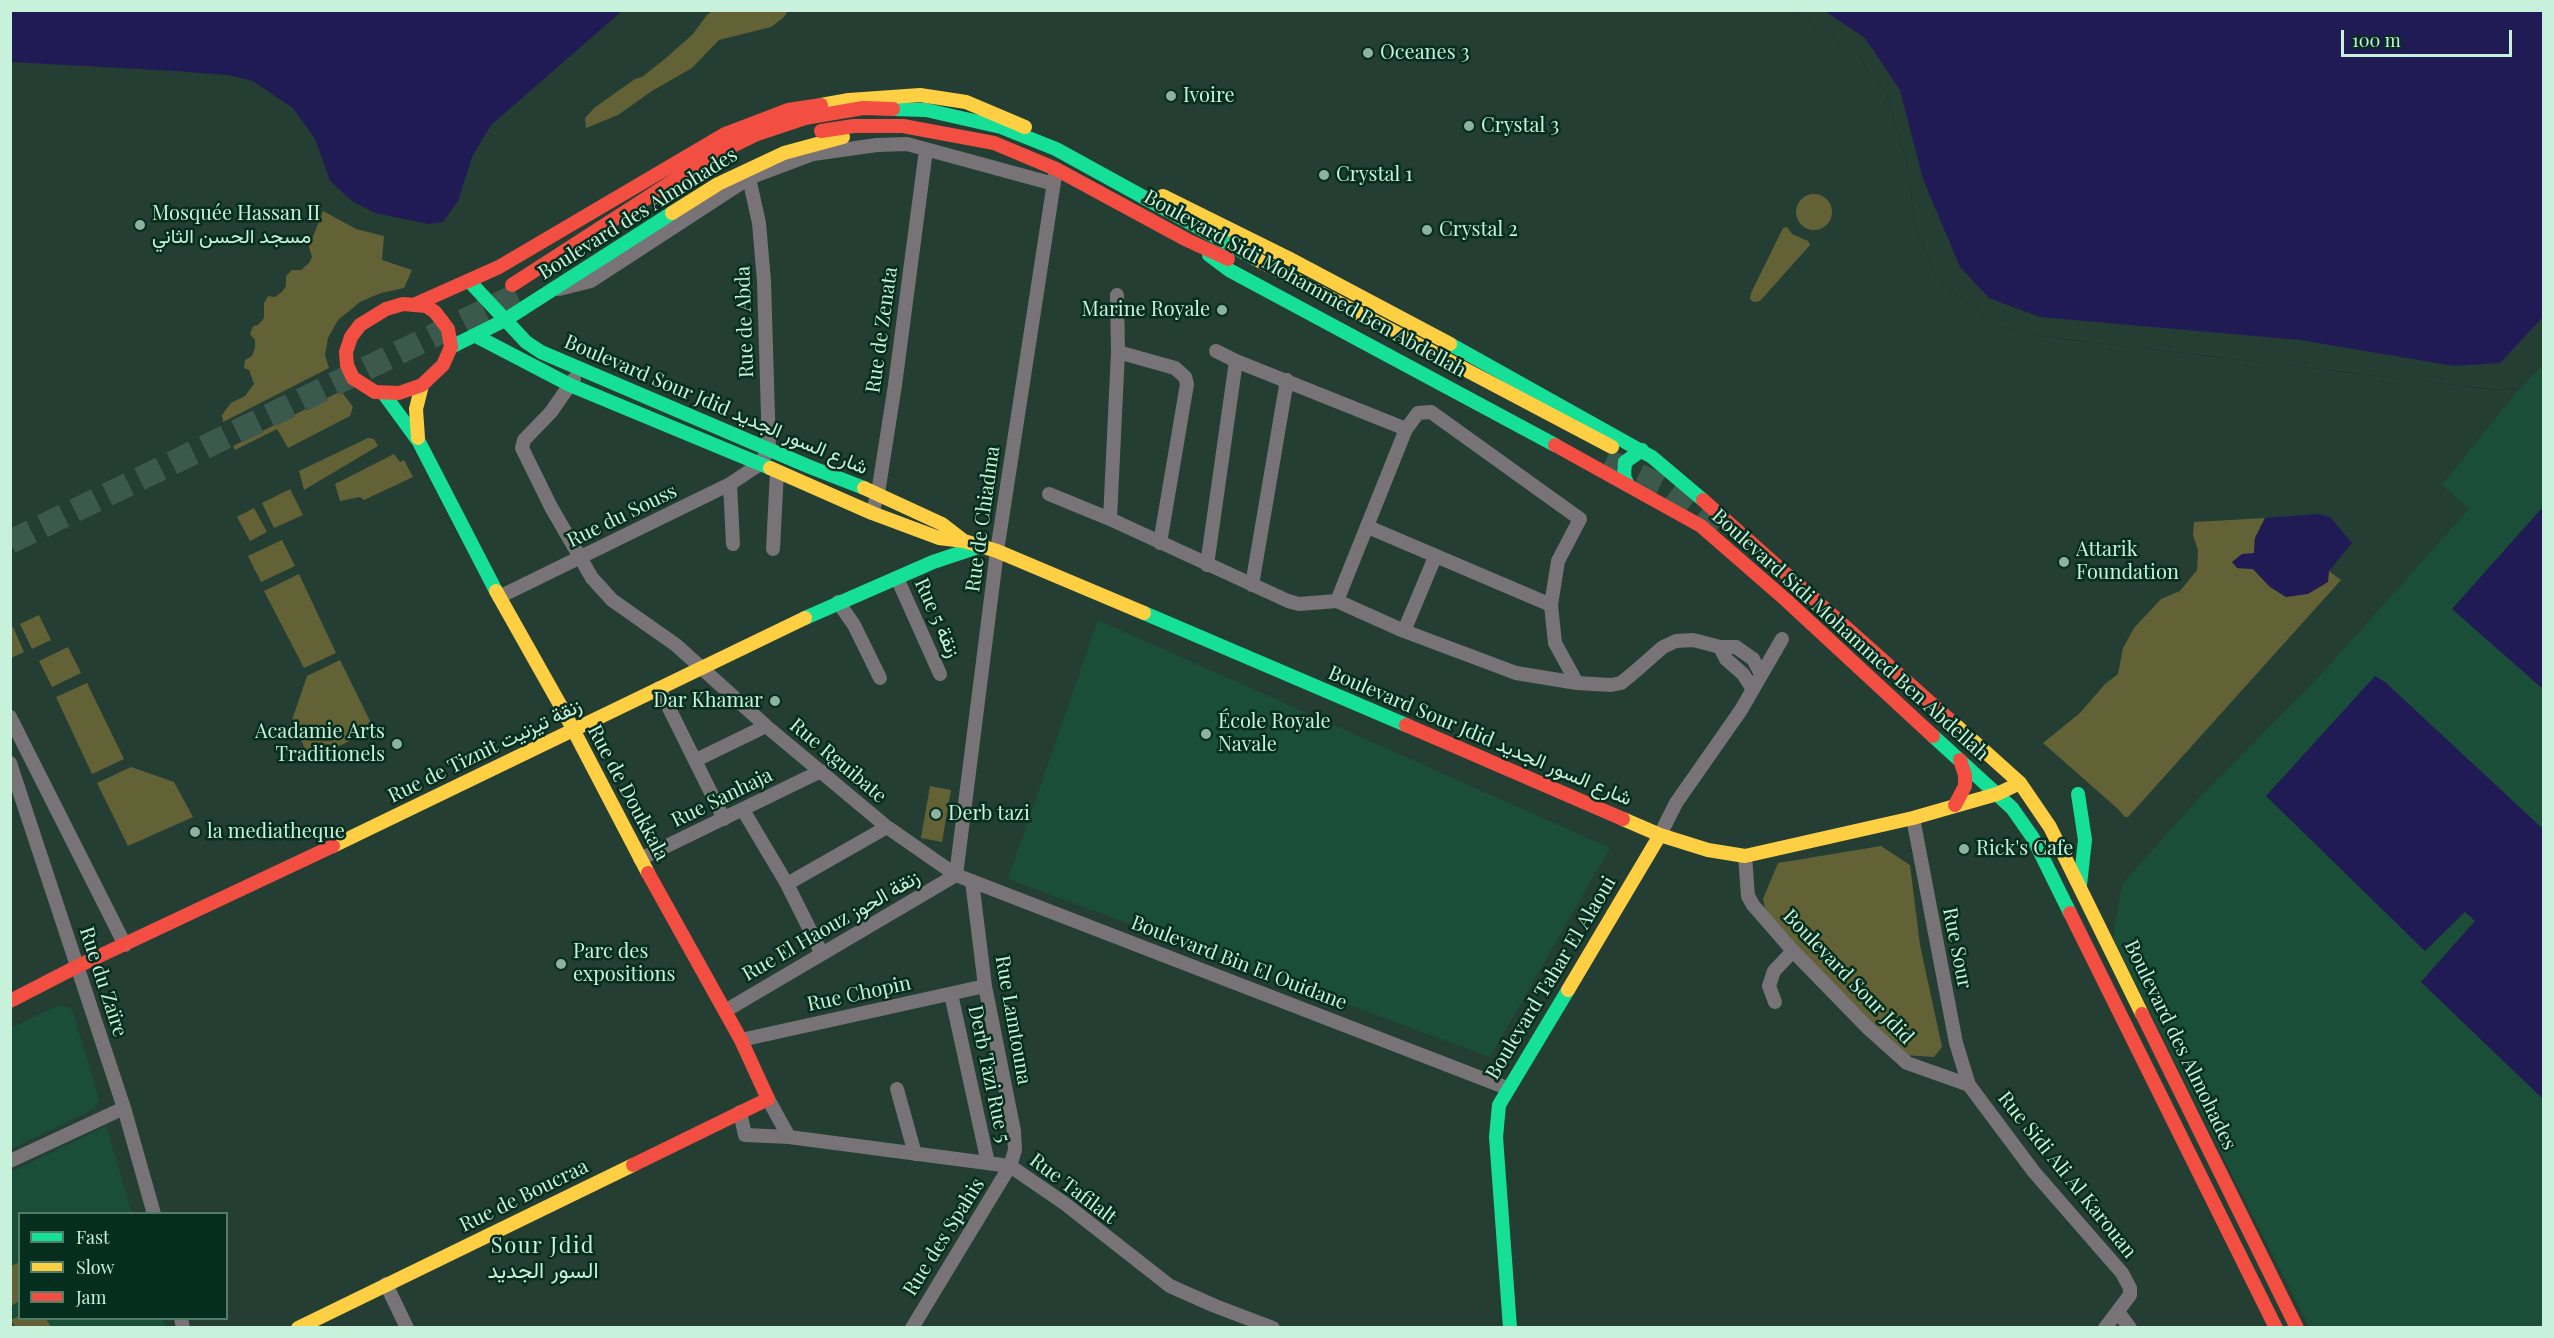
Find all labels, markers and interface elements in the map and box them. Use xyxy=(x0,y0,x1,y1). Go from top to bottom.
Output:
scale bar xyxy=(2344,18,2515,56)
text: 100 m xyxy=(2352,28,2401,52)
place label: Oceanes 3 xyxy=(1380,41,1470,65)
marker: Oceanes 3 xyxy=(1361,46,1375,60)
place label: Ivoire xyxy=(1183,84,1235,108)
marker: Ivoire xyxy=(1164,89,1178,103)
place label: Crystal 3 xyxy=(1481,114,1559,138)
marker: Crystal 3 xyxy=(1462,119,1476,133)
street label: Boulevard des Almohades xyxy=(534,143,742,285)
place label: Crystal 1 xyxy=(1336,163,1413,187)
marker: Crystal 1 xyxy=(1317,168,1331,182)
street label: Boulevard Sidi Mohammed Ben Abdellah xyxy=(1140,185,1470,383)
place label: Mosquée Hassan II مسجد الحسن الثاني xyxy=(152,202,320,249)
marker: Mosquée Hassan II مسجد الحسن الثاني xyxy=(133,218,147,232)
place label: Crystal 2 xyxy=(1439,218,1518,242)
marker: Crystal 2 xyxy=(1420,223,1434,237)
street label: Rue de Zenata xyxy=(861,265,903,395)
street label: Rue de Abda xyxy=(731,266,759,378)
place label: Marine Royale xyxy=(1082,298,1210,322)
marker: Marine Royale xyxy=(1215,303,1229,317)
street label: Boulevard Sour Jdid شارع السور الجديد xyxy=(561,330,871,480)
street label: Rue de Chiadma xyxy=(961,445,1005,593)
street label: Rue du Souss xyxy=(563,479,681,553)
street label: Boulevard Sidi Mohammed Ben Abdellah xyxy=(1707,504,1993,766)
place label: Attarik Foundation xyxy=(2076,538,2179,585)
marker: Attarik Foundation xyxy=(2057,555,2071,569)
street label: Rue 5 زنقة xyxy=(909,575,965,661)
street label: Boulevard Sour Jdid شارع السور الجديد xyxy=(1325,661,1635,811)
place label: Dar Khamar xyxy=(653,689,763,713)
street label: Rue de Tiznit زنقة تيزنيت xyxy=(384,694,586,808)
marker: Dar Khamar xyxy=(768,694,782,708)
place label: École Royale Navale xyxy=(1218,710,1331,757)
street label: Rue Rguibate xyxy=(785,714,891,808)
place label: Acadamie Arts Traditionels xyxy=(255,720,385,767)
street label: Rue de Doukkala xyxy=(582,721,674,865)
marker: École Royale Navale xyxy=(1199,727,1213,741)
marker: Acadamie Arts Traditionels xyxy=(390,737,404,751)
street label: Rue Sanhaja xyxy=(668,763,776,833)
place label: Derb tazi xyxy=(948,802,1030,826)
marker: Derb tazi xyxy=(929,807,943,821)
place label: la mediatheque xyxy=(207,820,345,844)
marker: la mediatheque xyxy=(188,825,202,839)
place label: Rick's Cafe xyxy=(1976,837,2073,861)
marker: Rick's Cafe xyxy=(1957,842,1971,856)
street label: Rue El Haouz زنقة الحوز xyxy=(738,865,924,987)
street label: Boulevard Tahar El Alaoui xyxy=(1481,872,1621,1084)
street label: Boulevard Sour Jdid xyxy=(1778,905,1918,1049)
street label: Rue Sour xyxy=(1937,905,1977,991)
street label: Boulevard Bin El Ouidane xyxy=(1128,911,1350,1015)
street label: Rue du Zaïre xyxy=(74,924,132,1040)
street label: Boulevard des Almohades xyxy=(2119,936,2241,1154)
place label: Parc des expositions xyxy=(573,940,675,987)
street label: Rue Lamtouna xyxy=(990,954,1036,1086)
marker: Parc des expositions xyxy=(554,957,568,971)
street label: Rue Chopin xyxy=(805,971,913,1017)
street label: Derb Tazi Rue 5 xyxy=(963,1003,1015,1145)
street label: Rue Sidi Ali Al Karouan xyxy=(1992,1087,2142,1263)
street label: Rue Tafilalt xyxy=(1025,1149,1121,1229)
street label: Rue de Boucraa xyxy=(456,1155,592,1237)
street label: Rue des Spahis xyxy=(898,1174,990,1300)
legend xyxy=(18,1212,228,1320)
text: Fast xyxy=(76,1225,109,1249)
district label: Sour Jdid السور الجديد xyxy=(488,1233,598,1284)
text: Slow xyxy=(76,1255,114,1279)
text: Jam xyxy=(76,1285,106,1309)

